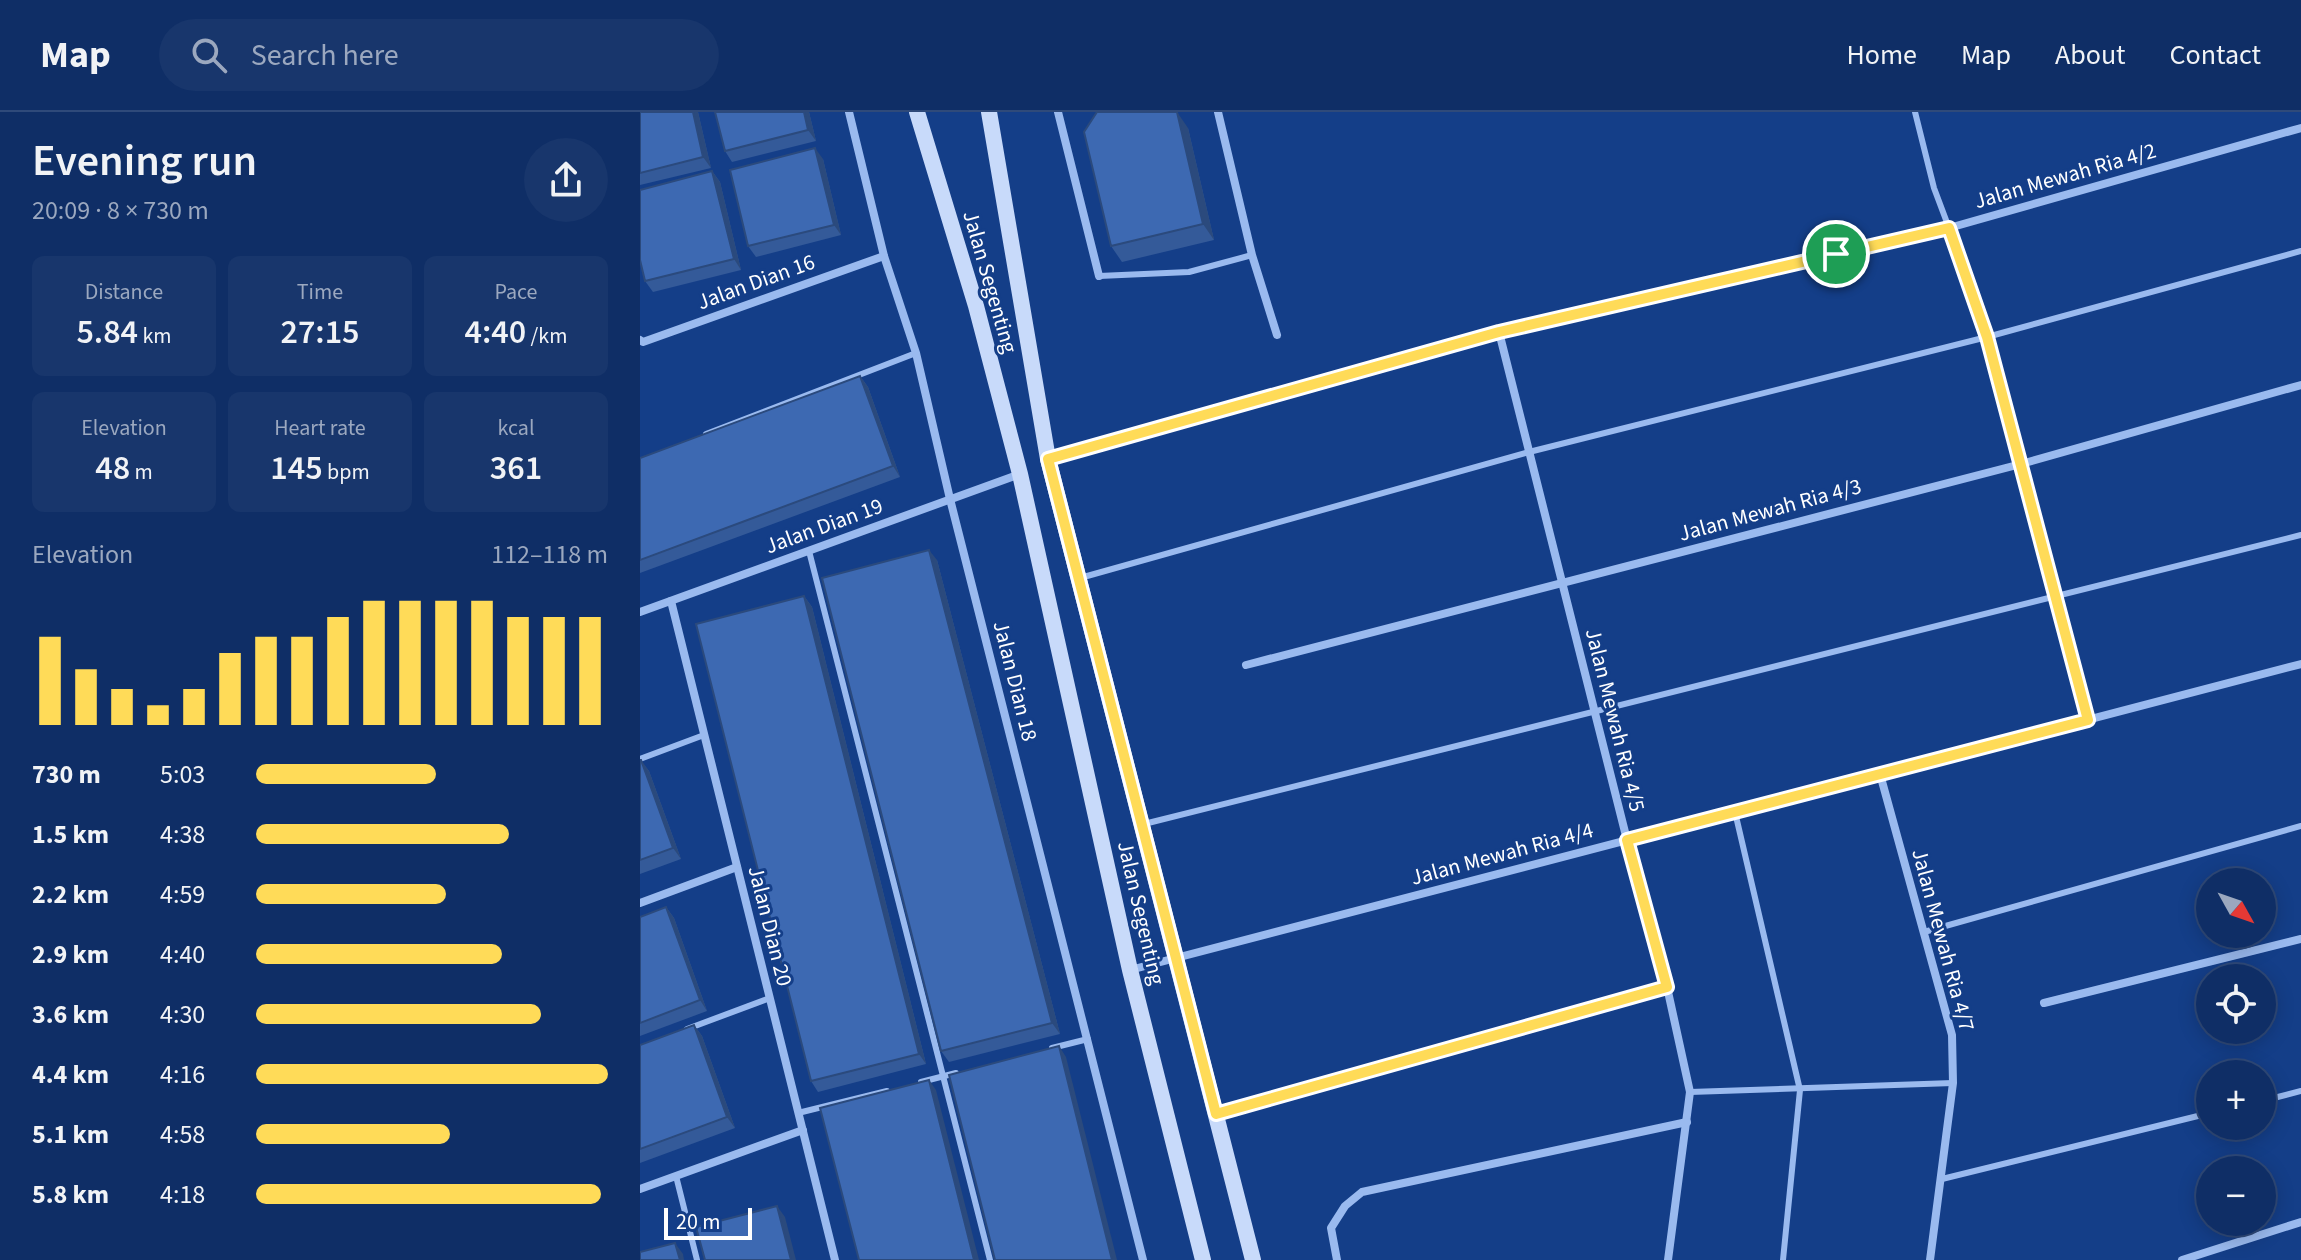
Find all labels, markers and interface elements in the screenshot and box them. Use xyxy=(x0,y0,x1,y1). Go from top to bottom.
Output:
search box xyxy=(159,19,719,91)
text: Map xyxy=(40,28,111,82)
icon: search xyxy=(187,33,231,77)
text: Search here xyxy=(251,34,399,77)
text: Home xyxy=(1846,35,1917,75)
text: Map xyxy=(1961,35,2011,75)
text: About xyxy=(2055,35,2126,75)
text: Contact xyxy=(2170,35,2261,75)
text: Evening run xyxy=(32,130,257,193)
street label: Jalan Mewah Ria 4/2 xyxy=(1970,135,2160,217)
button: share xyxy=(524,138,608,222)
text: 20:09 · 8 × 730 m xyxy=(32,192,209,229)
street label: Jalan Segenting xyxy=(954,207,1026,357)
pin xyxy=(1802,220,1870,288)
icon: arrive xyxy=(1814,232,1858,276)
street label: Jalan Dian 16 xyxy=(693,246,819,318)
text: Distance xyxy=(85,276,163,308)
text: Time xyxy=(297,276,343,308)
text: Pace xyxy=(494,276,538,308)
text: 5.84 xyxy=(76,308,138,357)
text: 27:15 xyxy=(280,308,360,357)
text: 4:40 xyxy=(465,308,526,357)
text: km xyxy=(138,320,172,352)
text: /km xyxy=(526,320,567,352)
text: Elevation xyxy=(81,412,167,444)
text: Heart rate xyxy=(274,412,366,444)
text: kcal xyxy=(497,412,535,444)
text: 48 xyxy=(95,444,130,493)
text: 145 xyxy=(270,444,323,493)
text: 361 xyxy=(490,444,542,493)
text: m xyxy=(130,456,153,488)
text: bpm xyxy=(323,456,370,488)
street label: Jalan Mewah Ria 4/3 xyxy=(1675,470,1865,550)
street label: Jalan Dian 19 xyxy=(761,490,887,562)
text: Elevation xyxy=(32,536,133,573)
text: 112–118 m xyxy=(491,536,608,573)
street label: Jalan Dian 18 xyxy=(985,617,1045,745)
street label: Jalan Mewah Ria 4/5 xyxy=(1577,625,1653,815)
text: 730 m xyxy=(32,756,101,793)
text: 5:03 xyxy=(160,756,205,793)
street label: Jalan Mewah Ria 4/4 xyxy=(1407,814,1597,894)
text: 1.5 km xyxy=(32,816,109,853)
text: 4:38 xyxy=(160,816,205,853)
street label: Jalan Segenting xyxy=(1109,838,1173,988)
street label: Jalan Mewah Ria 4/7 xyxy=(1903,845,1983,1035)
street label: Jalan Dian 20 xyxy=(740,862,800,990)
north arrow xyxy=(2196,868,2276,948)
map controls xyxy=(2196,868,2276,1236)
text: 2.2 km xyxy=(32,876,109,913)
text: 4:59 xyxy=(160,876,205,913)
text: 2.9 km xyxy=(32,936,109,973)
text: 4:40 xyxy=(160,936,205,973)
button: locate xyxy=(2196,964,2276,1044)
text: 3.6 km xyxy=(32,996,109,1033)
text: 4:30 xyxy=(160,996,205,1033)
text: 4.4 km xyxy=(32,1056,109,1093)
text: 4:16 xyxy=(160,1056,205,1093)
button: + xyxy=(2196,1060,2276,1140)
text: 5.1 km xyxy=(32,1116,109,1153)
text: 4:58 xyxy=(160,1116,205,1153)
button: − xyxy=(2196,1156,2276,1236)
text: 5.8 km xyxy=(32,1176,109,1213)
text: 4:18 xyxy=(160,1176,205,1213)
scale bar xyxy=(664,1204,752,1240)
text: 20 m xyxy=(676,1206,721,1238)

